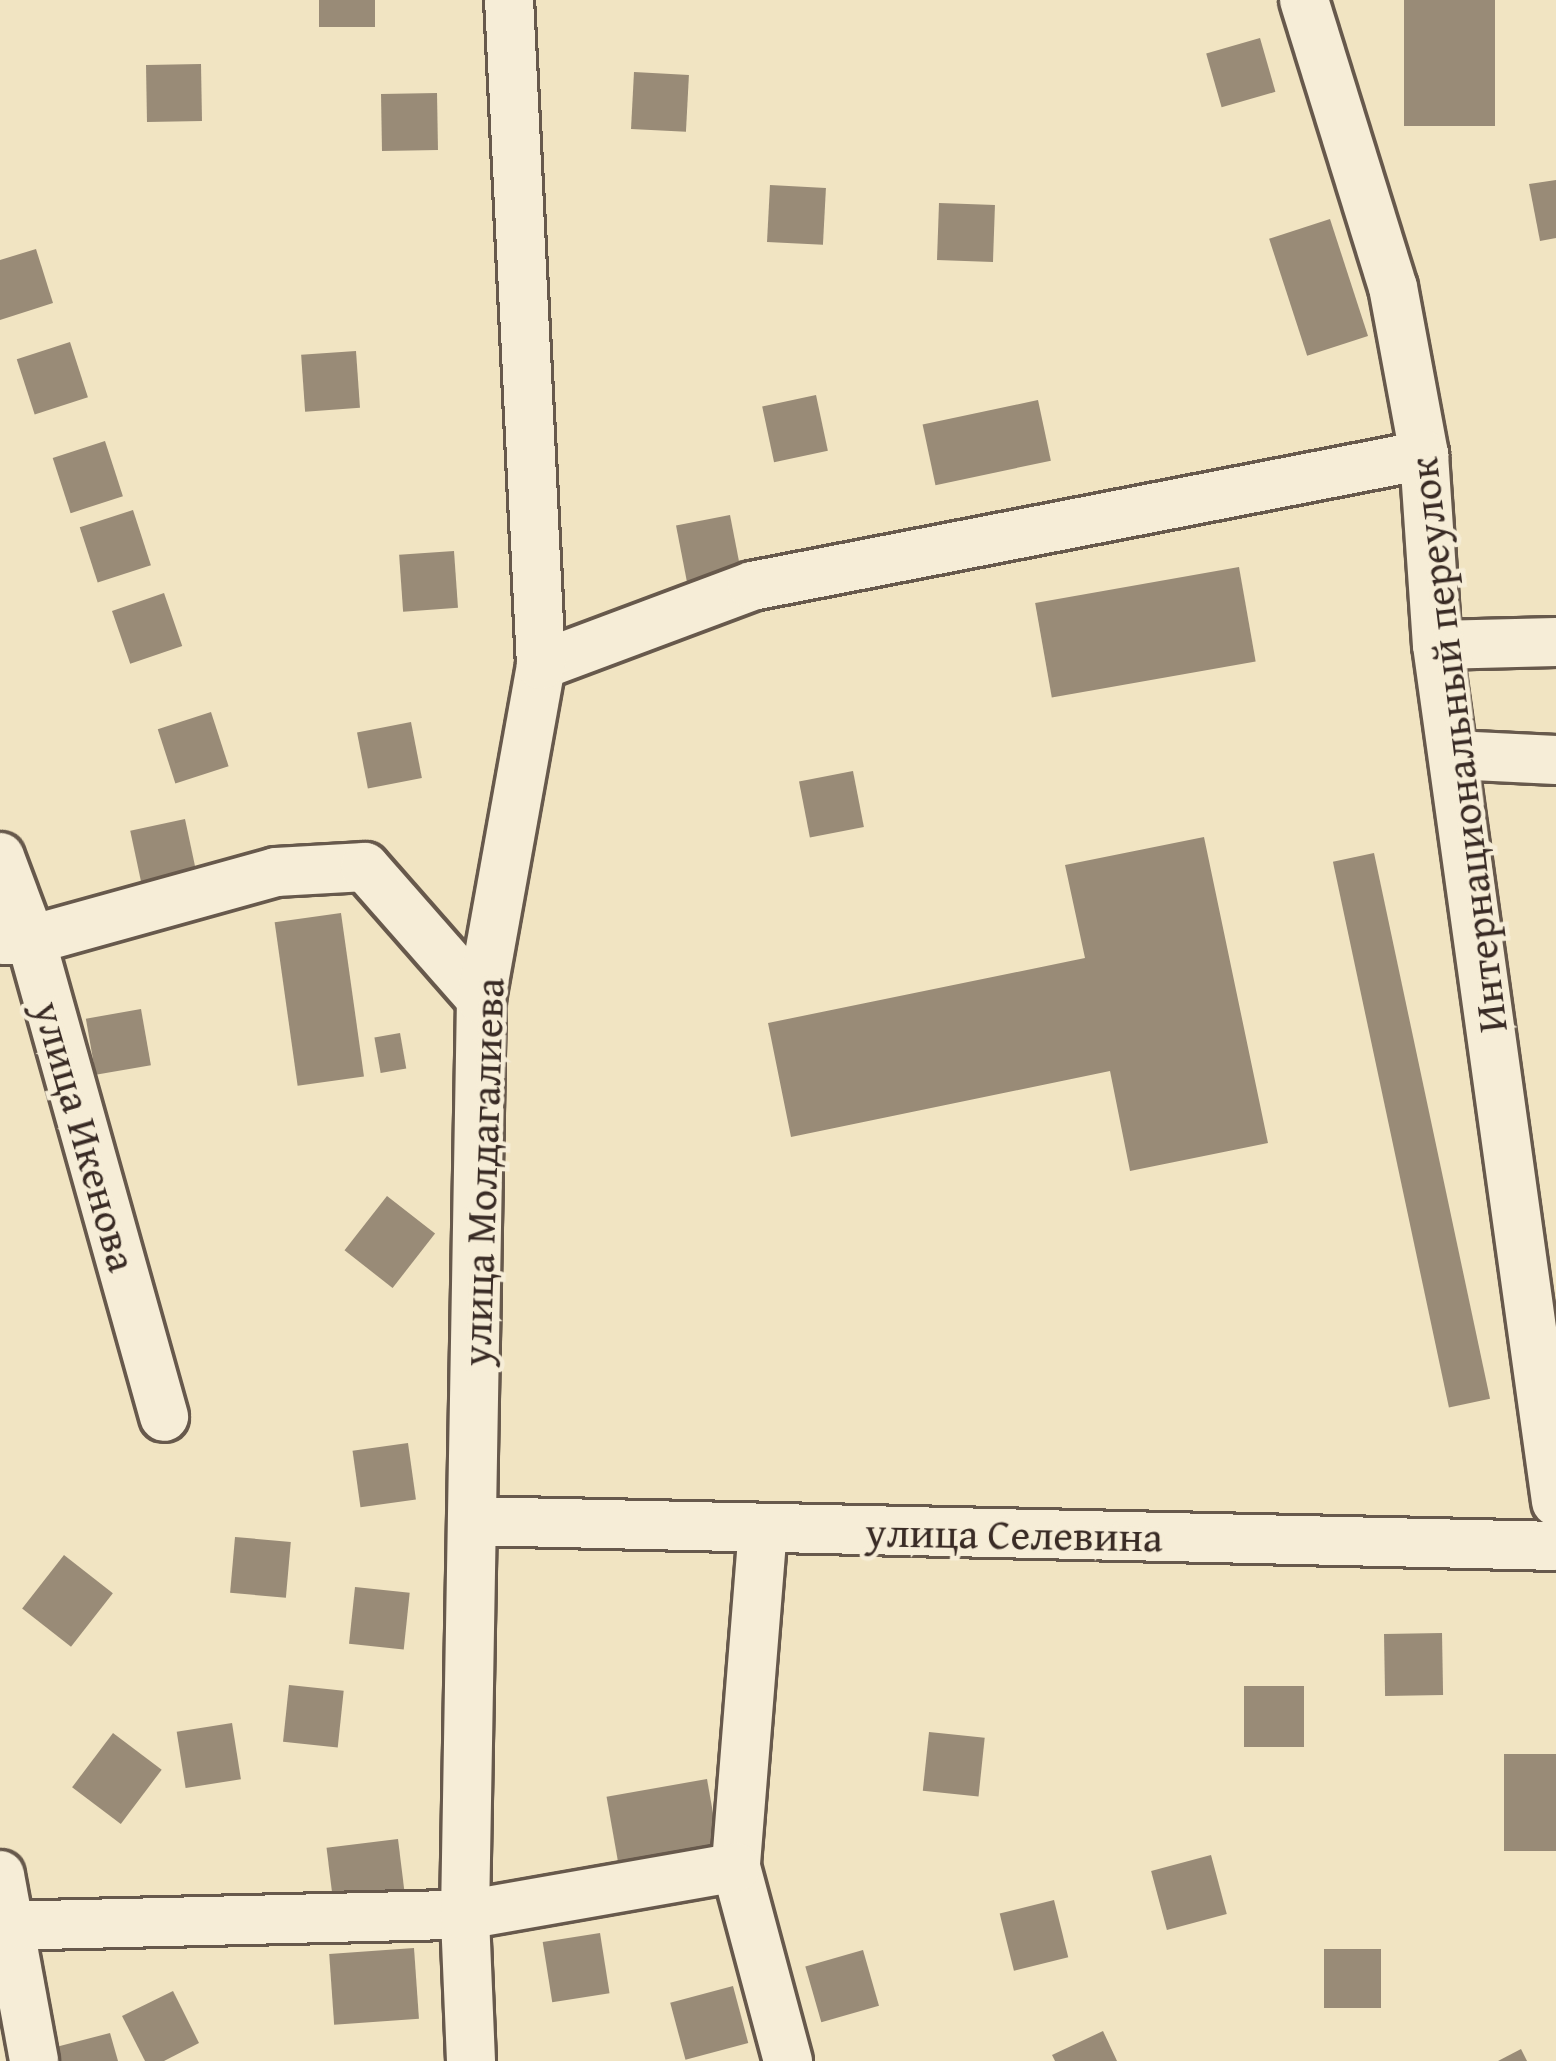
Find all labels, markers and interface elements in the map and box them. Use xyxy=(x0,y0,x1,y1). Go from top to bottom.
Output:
street label: Интернациональный переулок xyxy=(1397,455,1517,1035)
street label: улица Молдагалиева xyxy=(450,977,514,1367)
street label: улица Икенова xyxy=(23,995,149,1277)
street label: улица Селевина xyxy=(865,1506,1163,1562)

